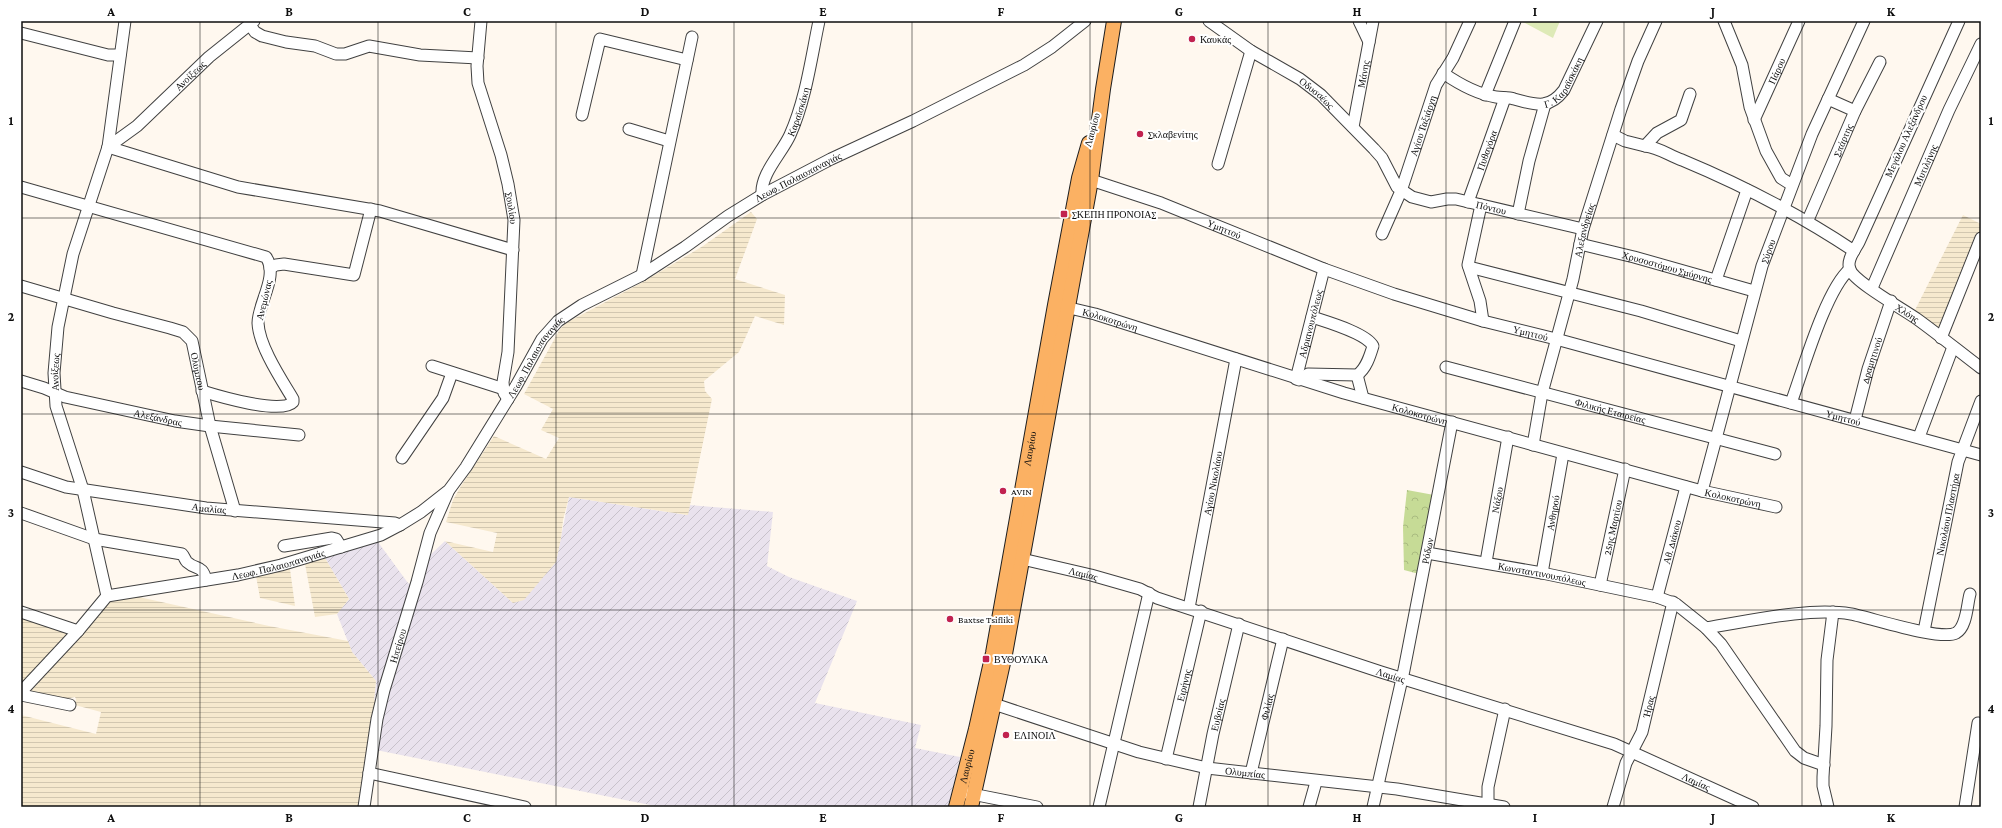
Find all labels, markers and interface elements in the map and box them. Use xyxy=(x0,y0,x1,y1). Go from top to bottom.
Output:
text: A xyxy=(106,4,115,19)
text: B xyxy=(285,4,293,19)
text: C xyxy=(463,4,471,19)
text: D xyxy=(641,4,650,19)
text: E xyxy=(819,4,827,19)
text: F xyxy=(998,4,1005,19)
text: G xyxy=(1175,4,1183,19)
text: H xyxy=(1353,4,1362,19)
text: I xyxy=(1533,4,1537,19)
text: J xyxy=(1709,4,1715,19)
text: K xyxy=(1887,4,1896,19)
marker: Καυκάς xyxy=(1187,34,1197,44)
place label: Καυκάς xyxy=(1200,34,1231,45)
street label: Γ. Καραϊσκάκη xyxy=(1543,55,1585,109)
street label: Πάρου xyxy=(1766,56,1787,86)
street label: Ανοίξεως xyxy=(172,58,207,92)
street label: Μάνης xyxy=(1355,59,1371,89)
street label: Οδυσσέως xyxy=(1297,75,1337,111)
street label: Καραϊσκάκη xyxy=(785,86,811,138)
street label: Μεγάλου Αλεξάνδρου xyxy=(1883,93,1930,179)
street label: Αγίου Ταξιάρχη xyxy=(1407,94,1438,157)
street label: Λαυρίου xyxy=(1082,112,1102,148)
text: 1 xyxy=(9,113,14,128)
text: 1 xyxy=(1989,113,1994,128)
street label: Σπάρτης xyxy=(1831,122,1854,158)
street label: Πυθαγόρα xyxy=(1474,128,1499,172)
marker: Σκλαβενίτης xyxy=(1135,129,1145,139)
place label: Σκλαβενίτης xyxy=(1148,129,1198,140)
street label: Μυτιλήνης xyxy=(1911,142,1939,188)
street label: Λεωφ. Παλαιοπαναγιάς xyxy=(753,150,843,204)
street label: Σουλίου xyxy=(504,191,520,224)
street label: Πόντου xyxy=(1475,198,1508,216)
street label: Αλεξανδρείας xyxy=(1572,201,1596,258)
marker: ΣΚΕΠΗ ΠΡΟΝΟΙΑΣ xyxy=(1059,209,1069,219)
place label: ΣΚΕΠΗ ΠΡΟΝΟΙΑΣ xyxy=(1072,209,1156,220)
street label: Υμηττού xyxy=(1206,217,1243,240)
street label: Σύρου xyxy=(1758,237,1777,264)
street label: Χρυσοστόμου Σμύρνης xyxy=(1621,249,1713,284)
street label: Ανεμώνας xyxy=(254,279,274,321)
street label: Αδριανουπόλεως xyxy=(1296,288,1324,359)
street label: Χλόης xyxy=(1893,301,1922,324)
street label: Κολοκοτρώνη xyxy=(1081,306,1139,333)
text: 2 xyxy=(8,309,15,324)
text: 2 xyxy=(1988,309,1995,324)
street label: Λεωφ. Παλαιοπαναγιάς xyxy=(505,313,566,400)
street label: Υμηττού xyxy=(1512,323,1549,342)
street label: Δραμητινού xyxy=(1859,335,1884,385)
street label: Ολύμπου xyxy=(189,351,208,391)
street label: Ανοίξεως xyxy=(48,353,61,391)
street label: Φιλικής Εταιρείας xyxy=(1574,396,1647,425)
street label: Κολοκοτρώνη xyxy=(1391,401,1449,427)
street label: Αλεξάνδρας xyxy=(133,407,183,427)
street label: Υμηττού xyxy=(1825,407,1862,427)
street label: Λαυρίου xyxy=(1021,430,1038,467)
street label: Αγίου Νικολάου xyxy=(1201,450,1224,516)
street label: Νικολάου Πλαστήρα xyxy=(1934,471,1961,557)
marker: AVIN xyxy=(998,486,1008,496)
place label: AVIN xyxy=(1011,486,1032,497)
street label: Νάξου xyxy=(1489,486,1505,514)
street label: Κολοκοτρώνη xyxy=(1704,486,1762,509)
street label: Ανθηρού xyxy=(1544,494,1561,532)
street label: 25ης Μαρτίου xyxy=(1601,499,1624,556)
street label: Αμαλίας xyxy=(191,500,227,515)
text: 3 xyxy=(8,505,14,520)
text: 3 xyxy=(1988,505,1994,520)
street label: Αθ. Διάκου xyxy=(1660,519,1683,565)
street label: Ρόδων xyxy=(1419,536,1435,565)
street label: Λεωφ. Παλαιοπαναγιάς xyxy=(231,547,326,581)
street label: Κωνσταντινουπόλεως xyxy=(1497,560,1587,588)
street label: Λαμίας xyxy=(1068,565,1099,582)
marker: Baxtse Tsifliki xyxy=(945,614,955,624)
place label: Baxtse Tsifliki xyxy=(958,614,1014,625)
street label: Ηπείρου xyxy=(387,627,408,664)
marker: ΒΥΘΟΥΛΚΑ xyxy=(981,654,991,664)
place label: ΒΥΘΟΥΛΚΑ xyxy=(994,654,1049,665)
street label: Λαμίας xyxy=(1375,665,1407,685)
street label: Ειρήνης xyxy=(1174,668,1193,702)
street label: Φιλίας xyxy=(1258,693,1275,721)
street label: Ήρας xyxy=(1640,694,1656,720)
street label: Ευβοίας xyxy=(1208,697,1227,732)
text: 4 xyxy=(7,701,15,716)
text: 4 xyxy=(1987,701,1995,716)
marker: ΕΛΙΝΟΙΛ xyxy=(1001,730,1011,740)
place label: ΕΛΙΝΟΙΛ xyxy=(1014,730,1056,741)
street label: Λαυρίου xyxy=(957,748,976,785)
street label: Ολυμπίας xyxy=(1225,765,1266,780)
street label: Λαμίας xyxy=(1680,770,1712,792)
text: A xyxy=(106,810,115,825)
text: B xyxy=(285,810,293,825)
text: C xyxy=(463,810,471,825)
text: D xyxy=(641,810,650,825)
text: E xyxy=(819,810,827,825)
text: F xyxy=(998,810,1005,825)
text: G xyxy=(1175,810,1183,825)
text: H xyxy=(1353,810,1362,825)
text: I xyxy=(1533,810,1537,825)
text: J xyxy=(1709,810,1715,825)
text: K xyxy=(1887,810,1896,825)

